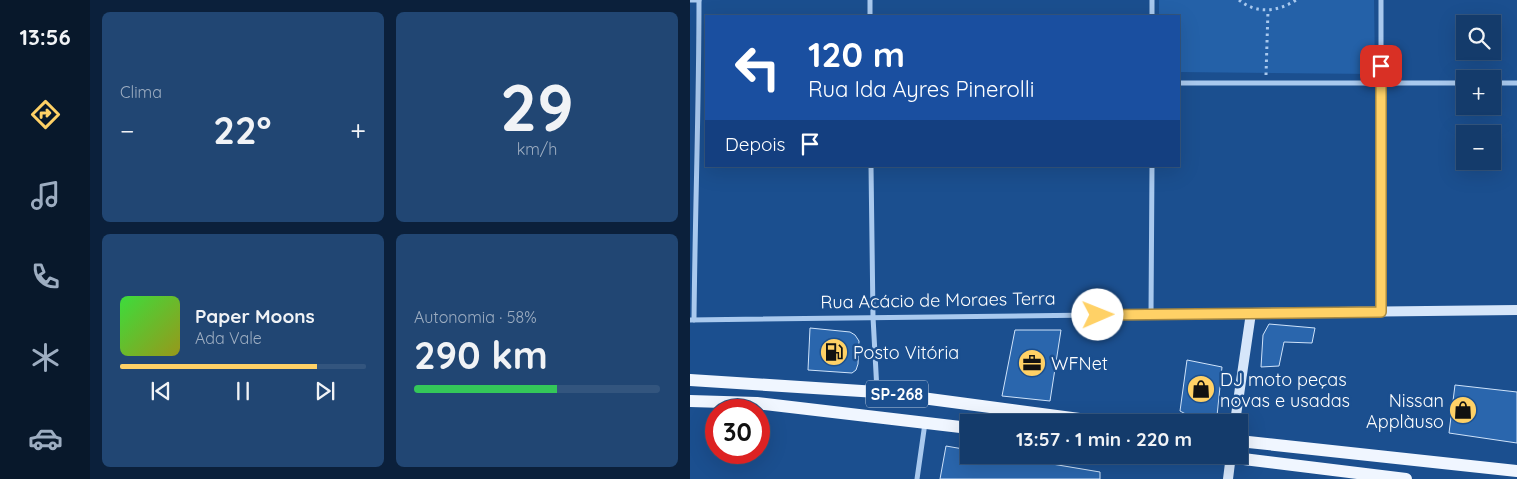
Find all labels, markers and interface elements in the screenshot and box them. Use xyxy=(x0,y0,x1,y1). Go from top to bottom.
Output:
map controls xyxy=(1456,15,1501,170)
button: search xyxy=(1456,15,1501,60)
text: 13:56 xyxy=(19,23,71,51)
text: 120 m xyxy=(808,32,905,76)
icon: left xyxy=(725,35,790,100)
pin xyxy=(1360,45,1402,87)
icon: arrive xyxy=(1367,52,1395,80)
text: 29 xyxy=(500,66,574,147)
button: + xyxy=(1456,70,1501,115)
text: Rua Ida Ayres Pinerolli xyxy=(808,75,1035,103)
text: Clima xyxy=(120,82,162,102)
icon: directions xyxy=(28,97,63,132)
text: 22° xyxy=(213,106,271,154)
text: − xyxy=(120,113,135,148)
text: + xyxy=(350,113,366,148)
button: − xyxy=(1456,125,1501,170)
icon: arrive xyxy=(796,130,824,158)
text: Depois xyxy=(725,132,786,156)
text: km/h xyxy=(517,139,557,159)
icon: music xyxy=(28,178,63,213)
icon: phone xyxy=(28,259,63,294)
street label: Rua Acácio de Moraes Terra xyxy=(820,286,1056,314)
position arrow xyxy=(1071,288,1123,340)
text: Paper Moons xyxy=(195,304,315,328)
text: Autonomia · 58% xyxy=(414,307,537,327)
text: Ada Vale xyxy=(195,328,262,348)
text: 290 km xyxy=(414,331,548,379)
fuel station icon: Posto Vitória xyxy=(819,337,849,367)
icon: climate xyxy=(28,340,63,375)
place label: Posto Vitória xyxy=(853,341,959,364)
office icon: WFNet xyxy=(1017,348,1047,378)
place label: WFNet xyxy=(1051,352,1108,375)
place label: DJ moto peças novas e usadas xyxy=(1220,368,1350,412)
shop icon: DJ moto peças novas e usadas xyxy=(1186,374,1216,404)
icon: previous xyxy=(147,377,175,405)
icon: pause xyxy=(229,377,257,405)
icon: next xyxy=(311,377,339,405)
road number: SP-268 xyxy=(866,380,928,408)
place label: Nissan Applàuso xyxy=(1366,389,1444,433)
shop icon: Nissan Applàuso xyxy=(1448,395,1478,425)
speed limit sign: 30 xyxy=(705,399,770,464)
icon: car xyxy=(28,421,63,456)
text: 13:57 · 1 min · 220 m xyxy=(1016,427,1192,451)

